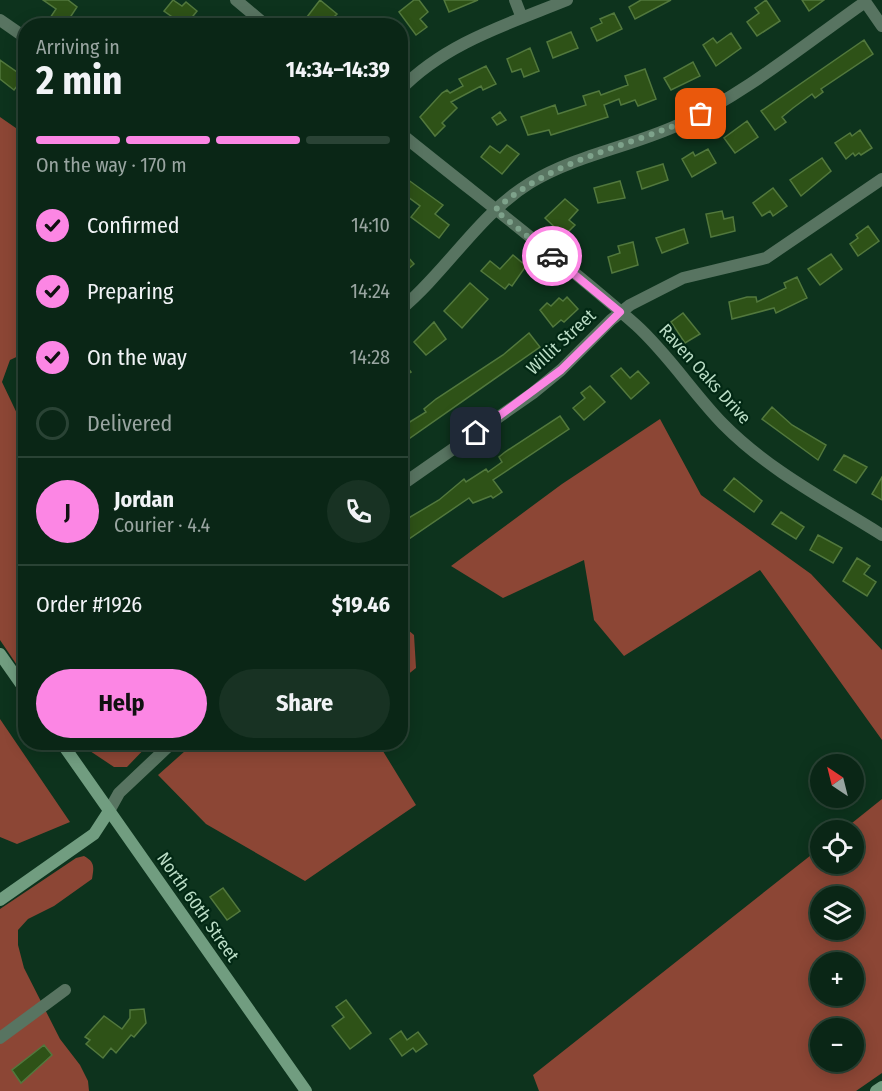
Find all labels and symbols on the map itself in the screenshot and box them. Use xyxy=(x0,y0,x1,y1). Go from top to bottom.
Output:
pin xyxy=(675,88,726,139)
courier xyxy=(522,226,582,286)
street label: Willit Street xyxy=(522,304,600,380)
street label: Raven Oaks Drive xyxy=(654,319,756,429)
pin xyxy=(450,407,501,458)
north arrow xyxy=(810,754,864,808)
street label: North 60th Street xyxy=(152,848,244,966)

